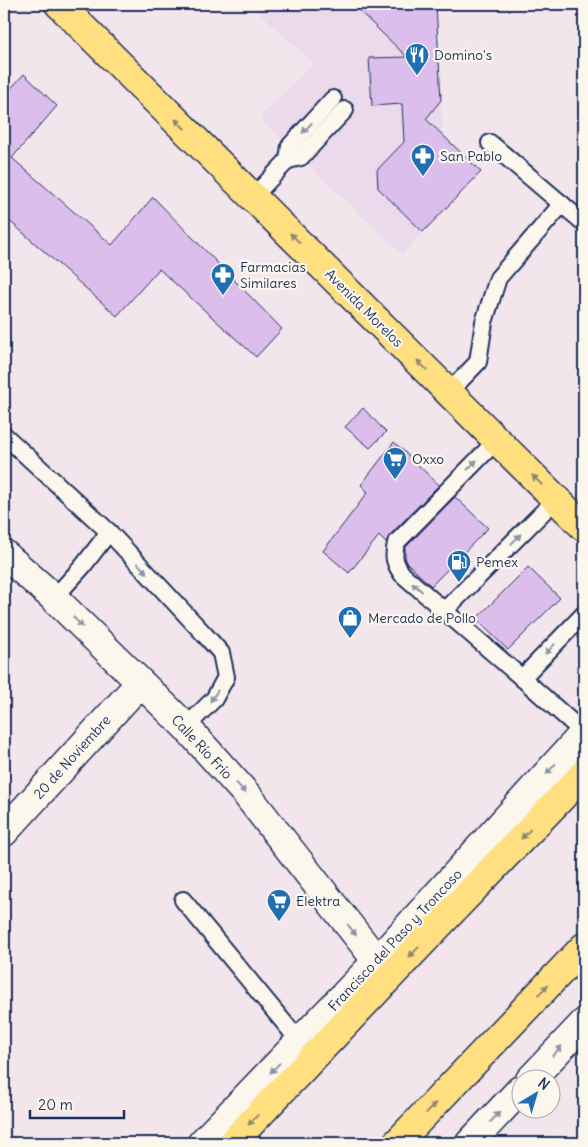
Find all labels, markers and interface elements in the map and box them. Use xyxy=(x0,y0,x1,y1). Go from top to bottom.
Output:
restaurant icon: Domino's xyxy=(404,42,430,76)
place label: Domino's xyxy=(434,46,492,64)
one-way arrow xyxy=(174,118,186,130)
one-way arrow xyxy=(301,121,313,133)
pharmacy icon: San Pablo xyxy=(410,143,436,177)
place label: San Pablo xyxy=(440,147,502,165)
one-way arrow xyxy=(289,232,301,244)
place label: Farmacias Similares xyxy=(240,258,306,292)
pharmacy icon: Farmacias Similares xyxy=(210,262,236,296)
street label: Avenida Morelos xyxy=(321,265,407,351)
one-way arrow xyxy=(417,360,429,372)
supermarket icon: Oxxo xyxy=(382,446,408,480)
place label: Oxxo xyxy=(412,450,444,468)
one-way arrow xyxy=(466,459,478,471)
one-way arrow xyxy=(532,474,544,486)
one-way arrow xyxy=(510,533,522,545)
fuel station icon: Pemex xyxy=(446,549,472,583)
place label: Pemex xyxy=(476,553,518,571)
one-way arrow xyxy=(136,561,148,573)
one-way arrow xyxy=(412,581,424,593)
shop icon: Mercado de Pollo xyxy=(337,605,363,639)
place label: Mercado de Pollo xyxy=(368,609,476,627)
one-way arrow xyxy=(72,616,84,628)
one-way arrow xyxy=(545,642,557,654)
one-way arrow xyxy=(209,689,219,703)
street label: 20 de Noviembre xyxy=(30,711,114,803)
street label: Calle Río Frío xyxy=(168,711,236,783)
one-way arrow xyxy=(546,763,557,776)
one-way arrow xyxy=(235,782,247,794)
one-way arrow xyxy=(520,828,532,840)
street label: Francisco del Paso y Troncoso xyxy=(324,865,466,1015)
supermarket icon: Elektra xyxy=(266,888,292,922)
place label: Elektra xyxy=(296,892,340,910)
one-way arrow xyxy=(347,923,358,936)
one-way arrow xyxy=(408,945,420,957)
one-way arrow xyxy=(537,985,549,997)
one-way arrow xyxy=(551,1045,563,1057)
one-way arrow xyxy=(269,1062,281,1074)
north arrow xyxy=(510,1070,560,1120)
text: N xyxy=(535,1074,553,1094)
scale bar xyxy=(30,1087,124,1119)
text: 20 m xyxy=(38,1095,73,1114)
one-way arrow xyxy=(425,1102,437,1114)
one-way arrow xyxy=(489,1111,501,1123)
one-way arrow xyxy=(248,1114,260,1126)

